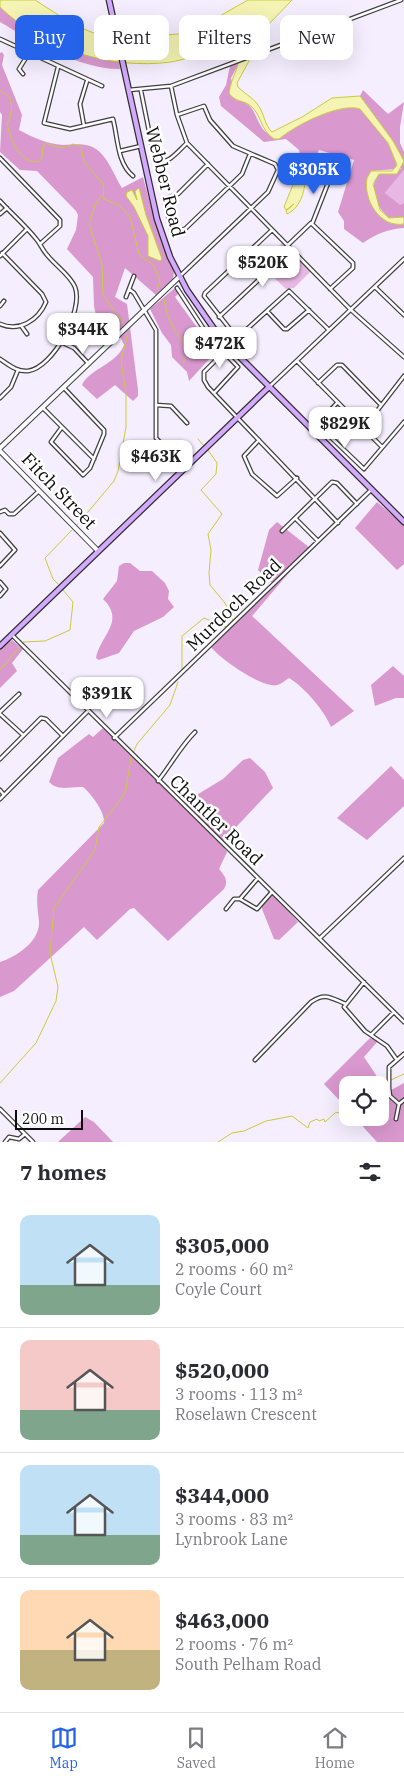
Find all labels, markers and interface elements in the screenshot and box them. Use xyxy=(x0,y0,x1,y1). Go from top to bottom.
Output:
chip: Buy xyxy=(15,15,84,60)
chip: Rent xyxy=(94,15,169,60)
chip: Filters xyxy=(179,15,270,60)
chip: New xyxy=(280,15,353,60)
street label: Webber Road xyxy=(141,124,190,239)
pin: $305K xyxy=(279,152,349,195)
text: $305K xyxy=(289,159,339,179)
pin: $520K xyxy=(228,246,298,288)
text: $520K xyxy=(238,252,288,272)
pin: $344K xyxy=(48,312,118,355)
text: $344K xyxy=(58,319,108,339)
pin: $472K xyxy=(185,326,255,369)
text: $472K xyxy=(195,333,245,353)
pin: $829K xyxy=(310,406,380,449)
text: $829K xyxy=(320,413,370,433)
pin: $463K xyxy=(121,440,191,482)
text: $463K xyxy=(131,446,181,466)
street label: Fitch Street xyxy=(17,447,102,534)
street label: Murdoch Road xyxy=(181,553,286,656)
pin: $391K xyxy=(72,676,142,719)
text: $391K xyxy=(82,683,132,703)
street label: Chantler Road xyxy=(165,769,268,870)
map controls xyxy=(339,1076,389,1126)
button: locate xyxy=(339,1076,389,1126)
scale bar xyxy=(15,1107,82,1130)
text: 200 m xyxy=(22,1110,64,1128)
text: 7 homes xyxy=(20,1158,106,1186)
icon: filters xyxy=(356,1158,384,1186)
text: $305,000 xyxy=(175,1231,269,1259)
icon: home xyxy=(60,1235,120,1295)
text: 2 rooms · 60 m² xyxy=(175,1259,293,1279)
text: Coyle Court xyxy=(175,1279,262,1299)
text: $520,000 xyxy=(175,1356,269,1384)
icon: home xyxy=(60,1360,120,1420)
text: 3 rooms · 113 m² xyxy=(175,1384,303,1404)
text: Roselawn Crescent xyxy=(175,1404,317,1424)
text: $344,000 xyxy=(175,1481,269,1509)
icon: home xyxy=(60,1485,120,1545)
text: 3 rooms · 83 m² xyxy=(175,1509,293,1529)
text: Lynbrook Lane xyxy=(175,1529,288,1549)
text: $463,000 xyxy=(175,1606,269,1634)
icon: home xyxy=(60,1610,120,1670)
text: 2 rooms · 76 m² xyxy=(175,1634,293,1654)
text: South Pelham Road xyxy=(175,1654,322,1674)
tab: Map xyxy=(49,1724,78,1772)
tab: Saved xyxy=(177,1724,216,1772)
tab: Home xyxy=(315,1724,355,1772)

